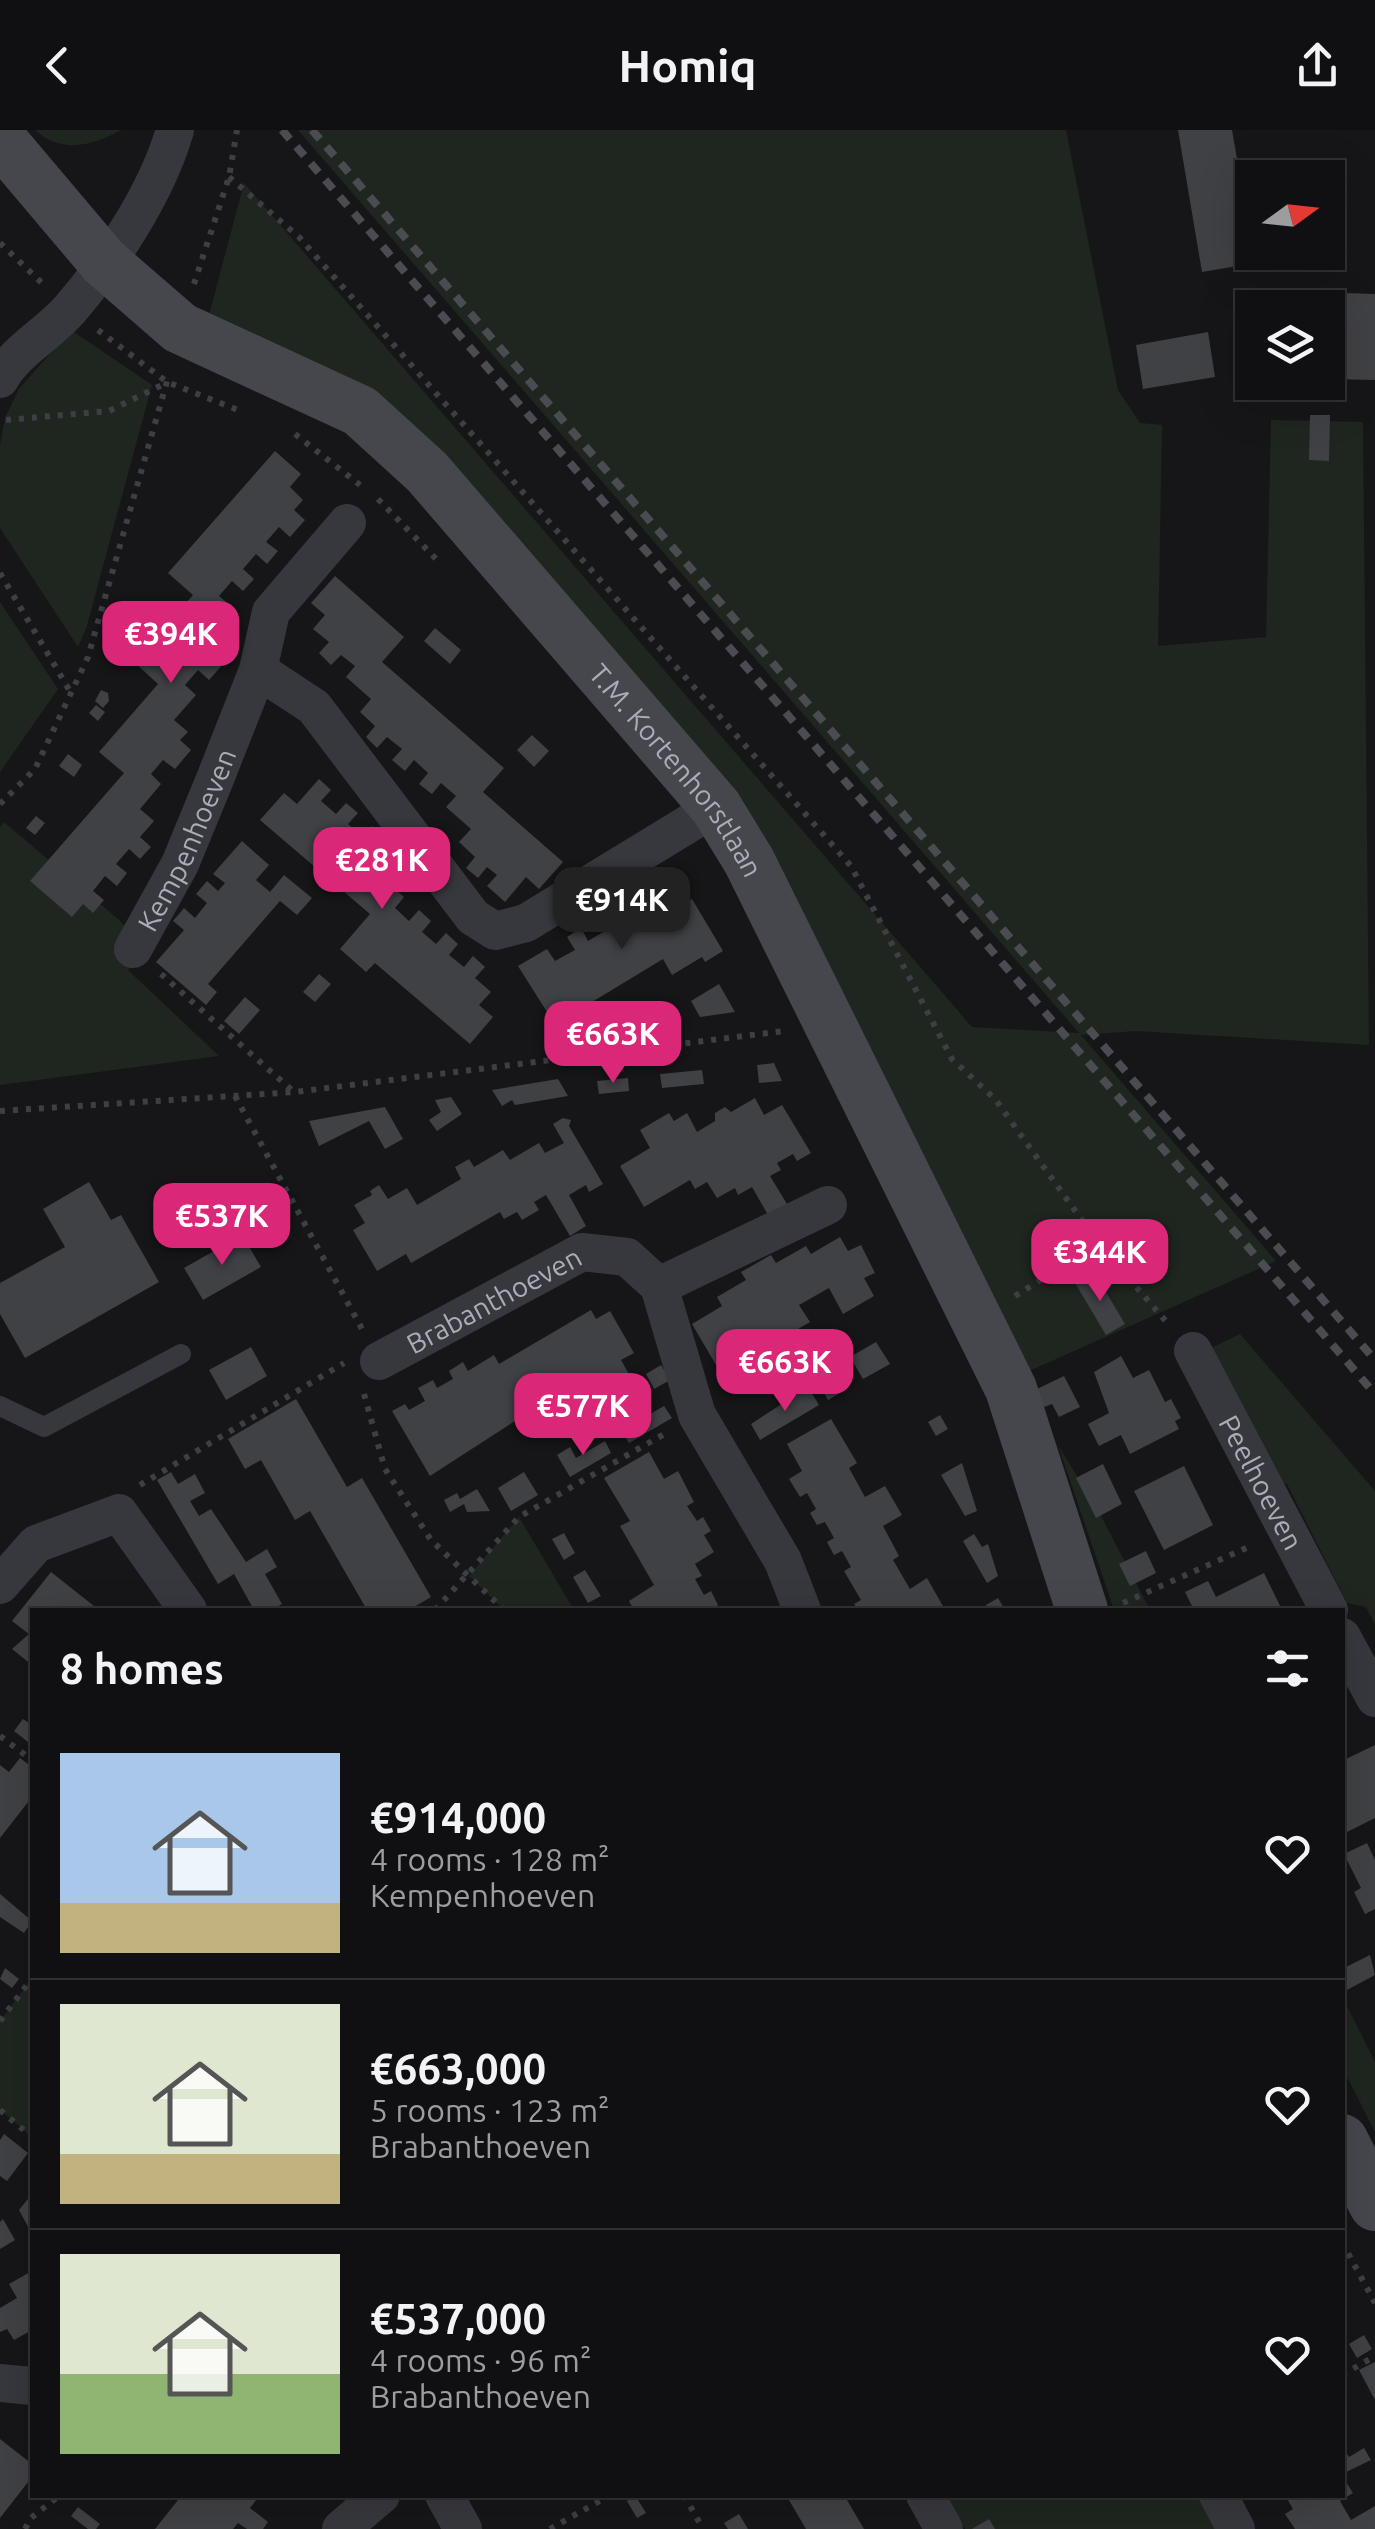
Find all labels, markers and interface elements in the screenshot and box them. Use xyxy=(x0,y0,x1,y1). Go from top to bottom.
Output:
icon: back xyxy=(30,38,85,93)
icon: share xyxy=(1290,38,1345,93)
text: Homiq xyxy=(619,40,756,91)
north arrow xyxy=(1235,160,1345,270)
map controls xyxy=(1235,160,1345,400)
button: layers xyxy=(1235,290,1345,400)
pin: €394K xyxy=(101,601,241,686)
text: €394K xyxy=(124,615,218,651)
street label: T.M. Kortenhorstlaan xyxy=(584,657,770,881)
street label: Kempenhoeven xyxy=(131,744,241,936)
pin: €281K xyxy=(312,827,452,912)
text: €281K xyxy=(335,841,429,877)
pin: €914K xyxy=(552,867,692,952)
text: €914K xyxy=(575,881,669,917)
pin: €663K xyxy=(543,1001,683,1086)
text: €663K xyxy=(566,1015,660,1051)
pin: €537K xyxy=(152,1183,292,1268)
text: €537K xyxy=(175,1197,269,1233)
pin: €344K xyxy=(1030,1219,1170,1304)
text: €344K xyxy=(1053,1233,1147,1269)
street label: Brabanthoeven xyxy=(401,1240,586,1359)
pin: €663K xyxy=(715,1329,855,1414)
text: €663K xyxy=(738,1343,832,1379)
pin: €577K xyxy=(513,1373,653,1458)
text: €577K xyxy=(536,1387,630,1423)
street label: Peelhoeven xyxy=(1214,1410,1310,1554)
icon: filters xyxy=(1260,1641,1315,1696)
text: 8 homes xyxy=(60,1645,224,1692)
icon: home xyxy=(140,1793,260,1913)
text: €914,000 xyxy=(370,1794,546,1841)
icon: heart xyxy=(1260,1826,1315,1881)
text: 4 rooms · 128 m² xyxy=(370,1841,610,1877)
text: Kempenhoeven xyxy=(370,1877,595,1913)
icon: home xyxy=(140,2044,260,2164)
text: €663,000 xyxy=(370,2045,546,2092)
icon: heart xyxy=(1260,2077,1315,2132)
text: 5 rooms · 123 m² xyxy=(370,2092,610,2128)
text: Brabanthoeven xyxy=(370,2128,591,2164)
icon: home xyxy=(140,2294,260,2414)
text: €537,000 xyxy=(370,2295,546,2342)
icon: heart xyxy=(1260,2327,1315,2382)
text: 4 rooms · 96 m² xyxy=(370,2342,591,2378)
text: Brabanthoeven xyxy=(370,2378,591,2414)

